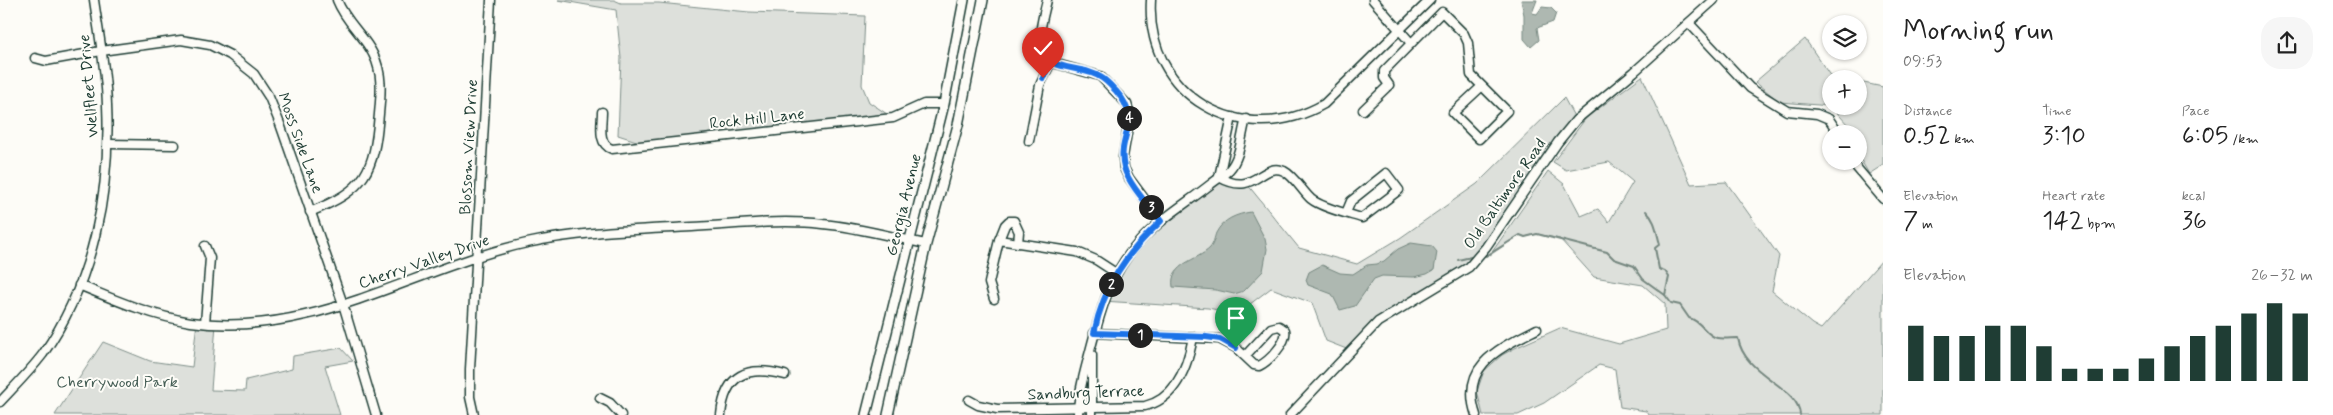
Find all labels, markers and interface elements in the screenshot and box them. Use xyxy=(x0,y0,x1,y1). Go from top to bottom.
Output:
text: Morning run xyxy=(1903,13,2054,50)
map controls xyxy=(1822,15,1867,170)
button: layers xyxy=(1822,15,1867,60)
button: share xyxy=(2261,17,2313,69)
pin xyxy=(1022,27,1064,78)
street label: Wellfleet Drive xyxy=(74,34,104,138)
icon: check xyxy=(1029,34,1057,62)
text: 09:53 xyxy=(1903,51,1942,72)
button: + xyxy=(1822,70,1867,115)
street label: Blossom View Drive xyxy=(455,79,483,215)
street label: Moss Side Lane xyxy=(272,90,328,196)
text: Distance xyxy=(1903,102,1952,120)
text: Time xyxy=(2042,102,2072,120)
text: Pace xyxy=(2182,102,2210,120)
street label: Rock Hill Lane xyxy=(708,104,806,134)
pin: 4 xyxy=(1116,106,1142,130)
text: 4 xyxy=(1125,109,1134,127)
text: 0.52 xyxy=(1903,120,1950,153)
text: 3:10 xyxy=(2042,120,2086,153)
text: 6:05 xyxy=(2182,120,2228,153)
button: − xyxy=(1822,125,1867,170)
text: km xyxy=(1950,130,1975,148)
text: /km xyxy=(2228,130,2259,148)
street label: Old Baltimore Road xyxy=(1459,134,1551,254)
street label: Georgia Avenue xyxy=(881,152,928,259)
text: Elevation xyxy=(1903,187,1958,205)
text: Heart rate xyxy=(2042,187,2105,205)
text: kcal xyxy=(2182,187,2205,205)
pin: 3 xyxy=(1138,194,1164,220)
text: 3 xyxy=(1148,198,1155,216)
text: 7 xyxy=(1903,205,1918,238)
text: 142 xyxy=(2042,205,2084,238)
text: 36 xyxy=(2182,205,2207,238)
text: m xyxy=(1918,215,1933,233)
text: bpm xyxy=(2084,215,2116,233)
street label: Cherry Valley Drive xyxy=(356,230,492,294)
text: Elevation xyxy=(1903,265,1966,286)
text: 26–32 m xyxy=(2251,265,2313,286)
pin: 2 xyxy=(1098,272,1124,296)
text: 2 xyxy=(1108,275,1115,293)
pin xyxy=(1215,297,1257,348)
icon: arrive xyxy=(1222,304,1250,332)
pin: 1 xyxy=(1128,322,1152,348)
text: 1 xyxy=(1137,326,1144,344)
park label: Cherrywood Park xyxy=(56,372,178,393)
street label: Sandburg Terrace xyxy=(1027,380,1145,407)

